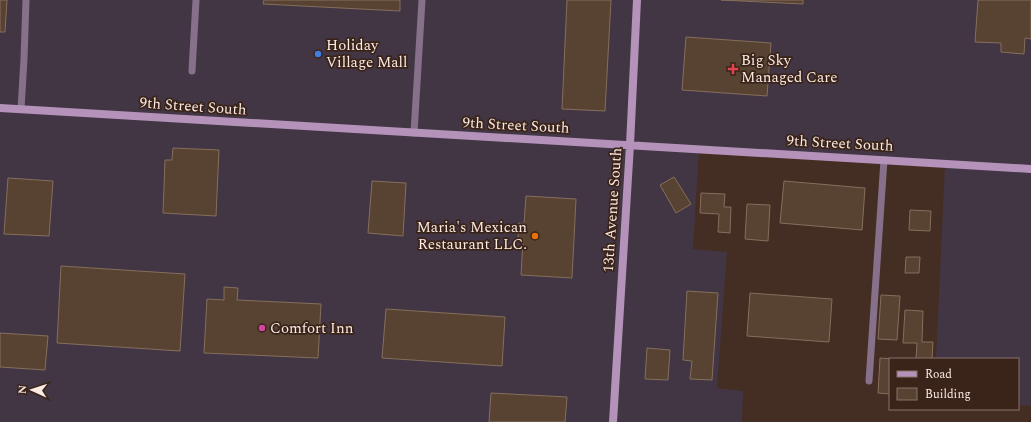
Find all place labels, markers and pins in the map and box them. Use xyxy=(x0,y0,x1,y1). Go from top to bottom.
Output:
place label: Holiday Village Mall xyxy=(326,34,407,74)
marker: Holiday Village Mall xyxy=(313,49,323,59)
place label: Big Sky Managed Care xyxy=(741,49,838,89)
marker: Big Sky Managed Care xyxy=(728,64,738,74)
place label: Maria's Mexican Restaurant LLC. xyxy=(416,216,527,256)
marker: Maria's Mexican Restaurant LLC. xyxy=(530,231,540,241)
place label: Comfort Inn xyxy=(270,317,354,340)
marker: Comfort Inn xyxy=(257,323,267,333)

